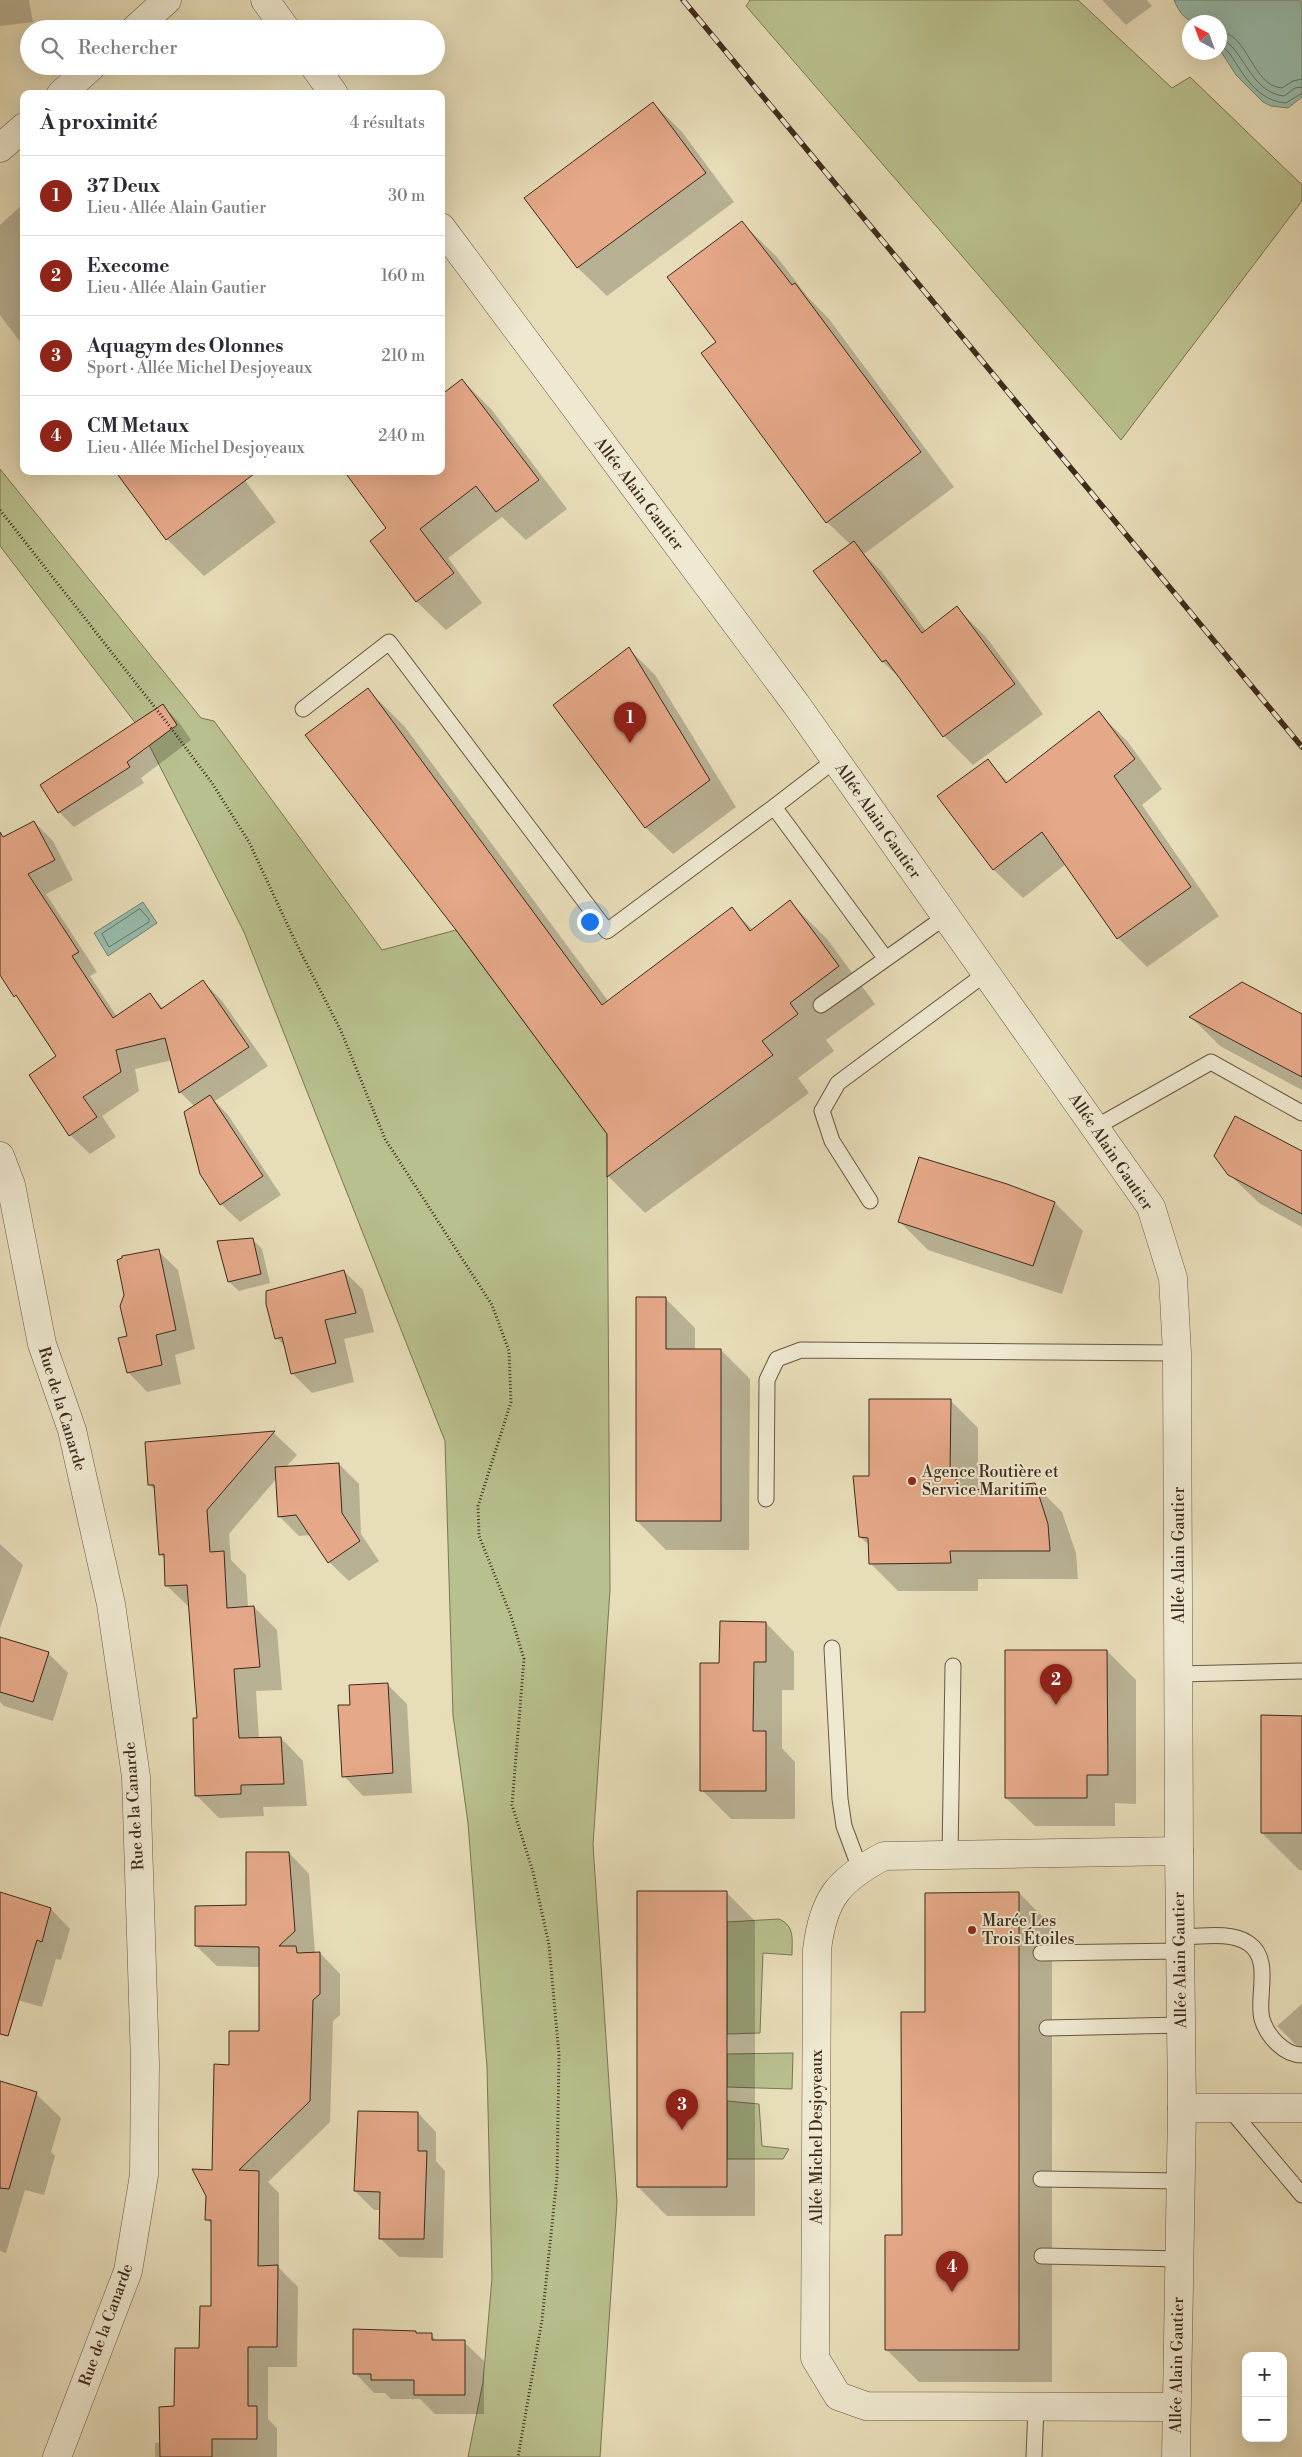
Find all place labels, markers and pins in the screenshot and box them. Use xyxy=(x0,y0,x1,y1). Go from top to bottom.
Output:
pin: 1 xyxy=(614,702,646,743)
place label: Agence Routière et Service Maritime xyxy=(921,1462,1059,1500)
marker: Agence Routière et Service Maritime xyxy=(906,1475,918,1487)
pin: 2 xyxy=(1040,1664,1072,1705)
place label: Marée Les Trois Étoiles xyxy=(982,1911,1075,1949)
marker: Marée Les Trois Étoiles xyxy=(966,1924,978,1936)
pin: 3 xyxy=(666,2089,698,2130)
pin: 4 xyxy=(936,2251,968,2292)

